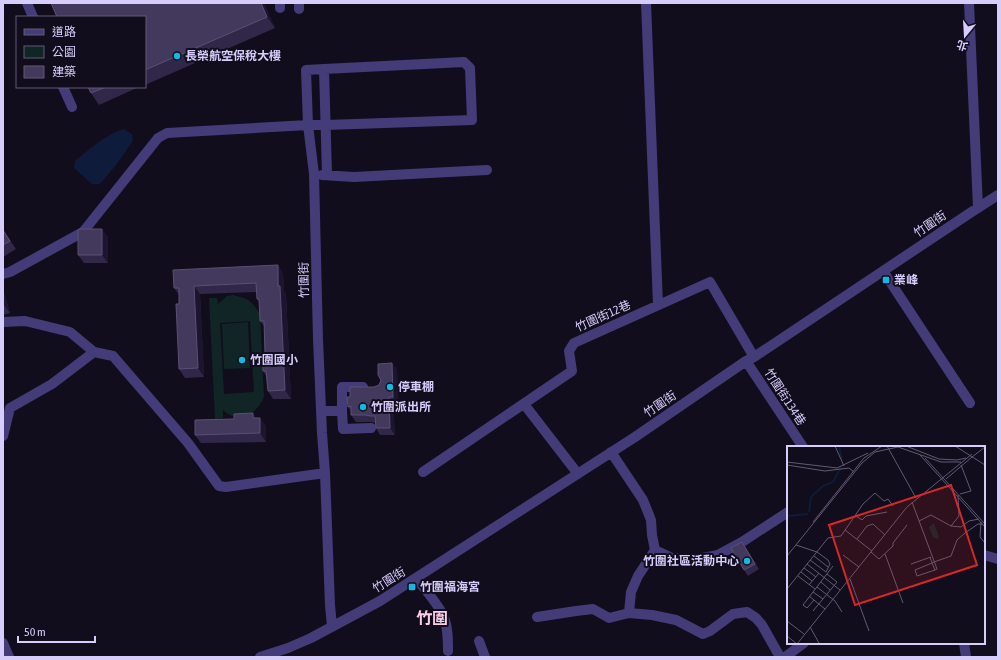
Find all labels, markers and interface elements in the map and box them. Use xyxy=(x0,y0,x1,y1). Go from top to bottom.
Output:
legend xyxy=(16,16,146,88)
north arrow xyxy=(945,16,985,56)
text: 道路 xyxy=(52,25,76,39)
text: 北 xyxy=(955,38,969,53)
text: 公園 xyxy=(52,45,76,59)
place label: 長榮航空保稅大樓 xyxy=(185,49,281,63)
marker: 長榮航空保稅大樓 xyxy=(172,51,182,61)
text: 建築 xyxy=(52,65,76,79)
street label: 竹圍街 xyxy=(911,208,949,240)
street label: 竹圍街 xyxy=(297,262,311,298)
place label: 業峰 xyxy=(894,273,918,287)
marker: 業峰 xyxy=(881,275,891,285)
street label: 竹圍街12巷 xyxy=(573,298,633,334)
place label: 竹圍國小 xyxy=(250,353,298,367)
marker: 竹圍國小 xyxy=(237,355,247,365)
street label: 竹圍街134巷 xyxy=(761,366,809,428)
place label: 停車棚 xyxy=(398,380,434,394)
marker: 停車棚 xyxy=(385,382,395,392)
street label: 竹圍街 xyxy=(641,388,679,420)
place label: 竹圍派出所 xyxy=(371,400,431,414)
marker: 竹圍派出所 xyxy=(358,402,368,412)
inset map xyxy=(787,446,985,644)
place label: 竹圍社區活動中心 xyxy=(643,554,739,568)
marker: 竹圍社區活動中心 xyxy=(742,556,752,566)
street label: 竹圍街 xyxy=(370,565,408,595)
place label: 竹圍福海宮 xyxy=(420,580,480,594)
marker: 竹圍福海宮 xyxy=(407,582,417,592)
district label: 竹圍 xyxy=(416,609,448,627)
scale bar xyxy=(18,618,95,644)
text: 50 m xyxy=(24,625,46,639)

